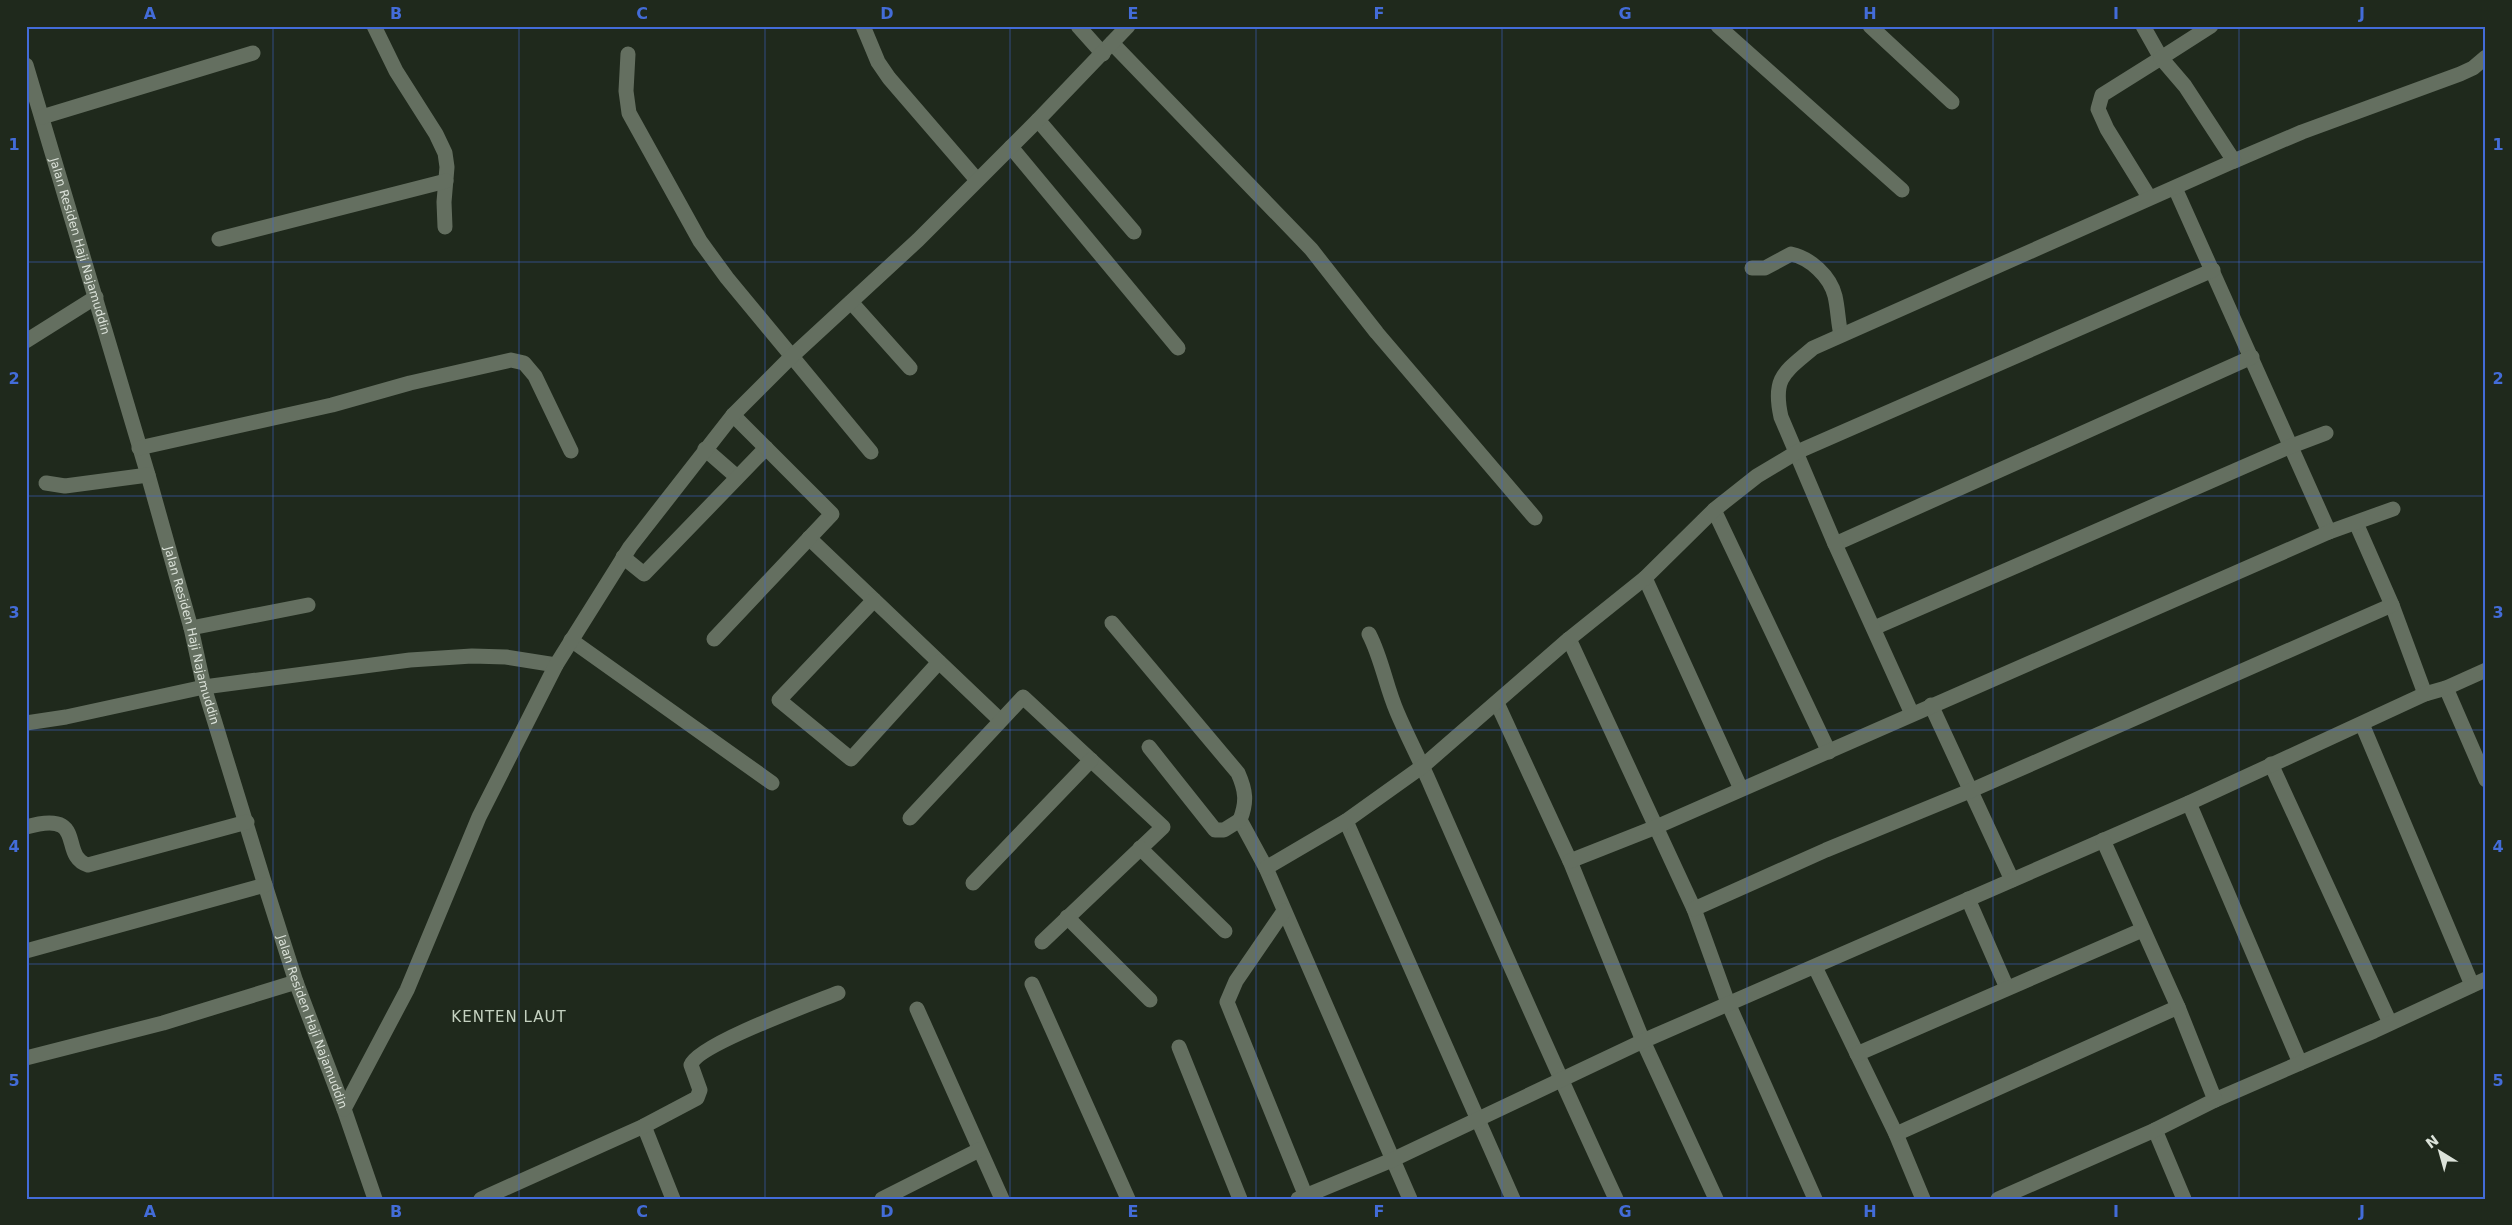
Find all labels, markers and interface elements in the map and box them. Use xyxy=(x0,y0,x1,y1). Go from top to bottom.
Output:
text: A xyxy=(144,4,157,23)
text: B xyxy=(390,4,402,23)
text: C xyxy=(636,4,648,23)
text: D xyxy=(880,4,894,23)
text: E xyxy=(1128,4,1138,23)
text: F xyxy=(1374,4,1384,23)
text: G xyxy=(1618,4,1632,23)
text: H xyxy=(1863,4,1877,23)
text: I xyxy=(2113,4,2119,23)
text: J xyxy=(2358,4,2365,23)
text: 1 xyxy=(8,135,20,154)
text: 1 xyxy=(2492,135,2504,154)
street label: Jalan Residen Haji Najamuddin xyxy=(47,155,113,336)
text: 2 xyxy=(8,369,20,388)
text: 2 xyxy=(2492,369,2504,388)
street label: Jalan Residen Haji Najamuddin xyxy=(161,544,222,726)
text: 3 xyxy=(8,603,20,622)
text: 3 xyxy=(2492,603,2504,622)
text: 4 xyxy=(8,837,20,856)
text: 4 xyxy=(2492,837,2504,856)
street label: Jalan Residen Haji Najamuddin xyxy=(274,932,350,1111)
district label: KENTEN LAUT xyxy=(451,1008,567,1026)
text: 5 xyxy=(8,1071,20,1090)
text: 5 xyxy=(2492,1071,2504,1090)
north arrow xyxy=(2414,1128,2464,1178)
text: N xyxy=(2423,1132,2442,1152)
text: A xyxy=(144,1202,157,1221)
text: B xyxy=(390,1202,402,1221)
text: C xyxy=(636,1202,648,1221)
text: D xyxy=(880,1202,894,1221)
text: E xyxy=(1128,1202,1138,1221)
text: F xyxy=(1374,1202,1384,1221)
text: G xyxy=(1618,1202,1632,1221)
text: H xyxy=(1863,1202,1877,1221)
text: I xyxy=(2113,1202,2119,1221)
text: J xyxy=(2358,1202,2365,1221)

